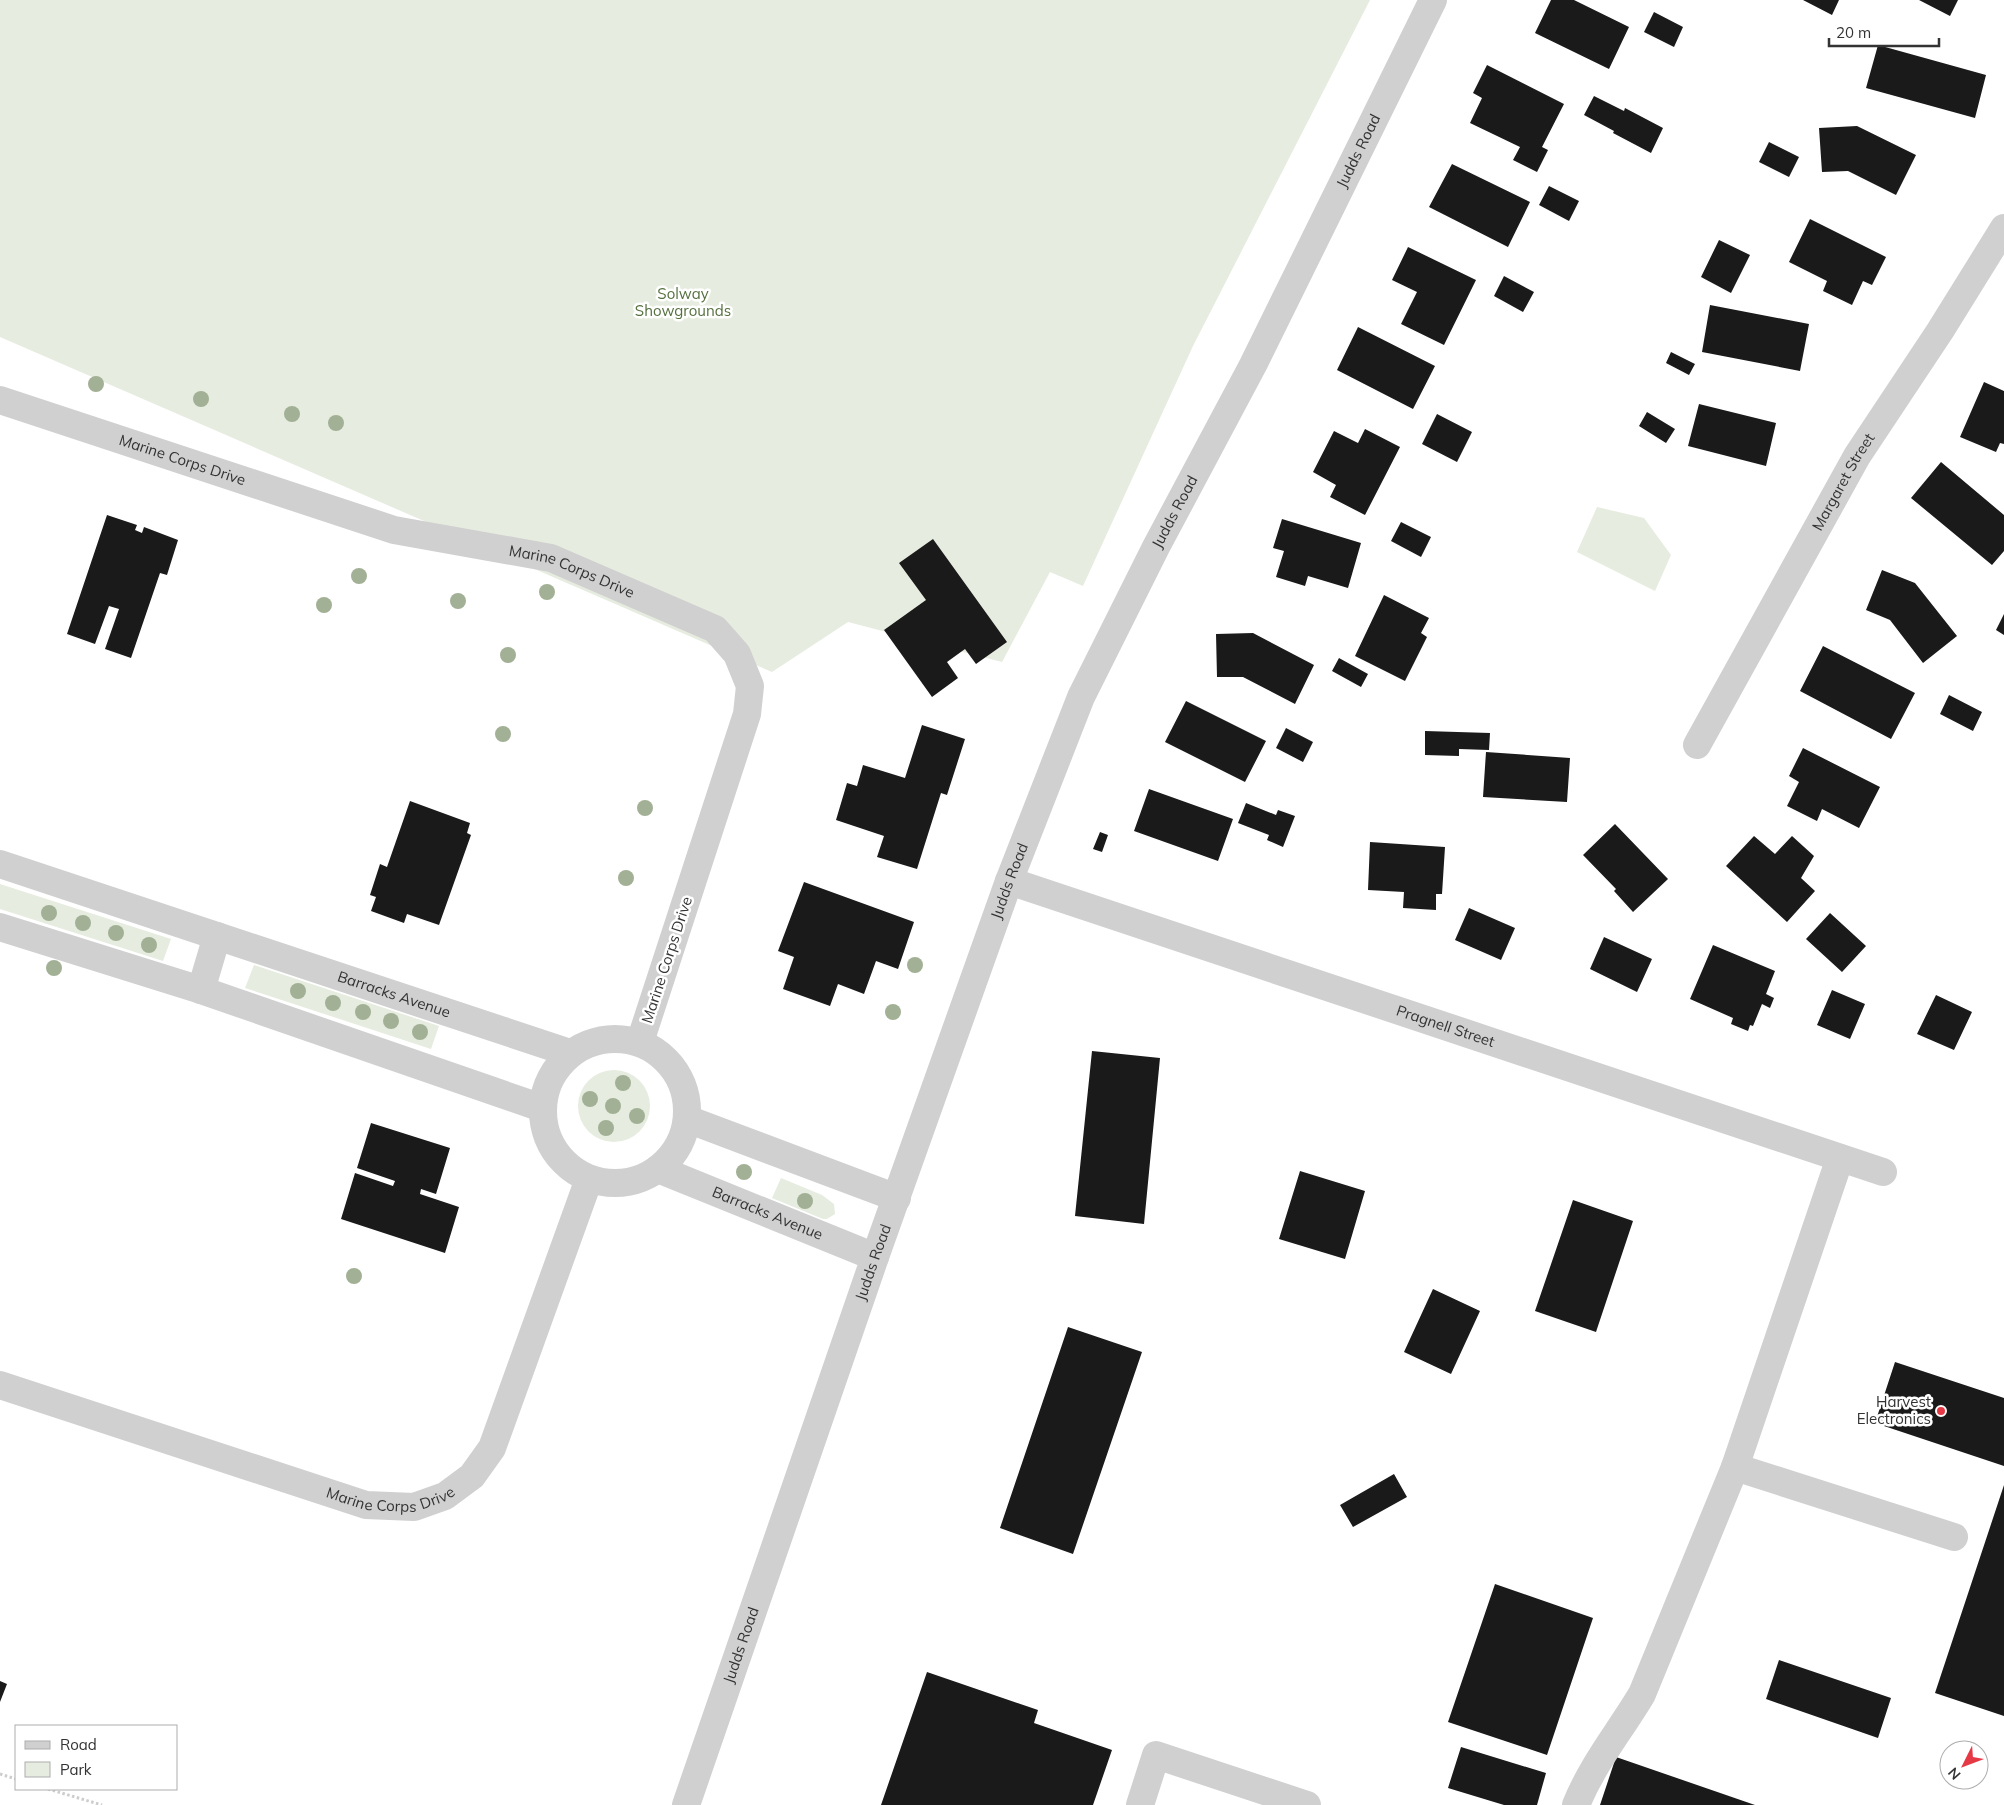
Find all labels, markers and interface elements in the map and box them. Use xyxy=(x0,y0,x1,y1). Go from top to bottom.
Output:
scale bar xyxy=(1829,15,1939,47)
text: 20 m xyxy=(1836,23,1871,42)
street label: Judds Road xyxy=(1332,111,1384,191)
park label: Solway Showgrounds xyxy=(635,284,731,320)
street label: Margaret Street xyxy=(1808,429,1879,534)
street label: Marine Corps Drive xyxy=(117,430,248,489)
street label: Judds Road xyxy=(1147,472,1201,551)
street label: Marine Corps Drive xyxy=(508,541,637,602)
street label: Judds Road xyxy=(986,840,1032,921)
street label: Marine Corps Drive xyxy=(637,894,696,1026)
street label: Barracks Avenue xyxy=(335,967,453,1022)
street label: Pragnell Street xyxy=(1394,1001,1497,1051)
street label: Barracks Avenue xyxy=(709,1182,826,1244)
street label: Judds Road xyxy=(851,1221,895,1303)
place label: Harvest Electronics xyxy=(1857,1392,1931,1428)
marker: Harvest Electronics xyxy=(1935,1405,1947,1417)
street label: Marine Corps Drive xyxy=(324,1482,458,1516)
street label: Judds Road xyxy=(719,1604,763,1686)
legend xyxy=(15,1725,178,1790)
text: Road xyxy=(60,1735,97,1754)
north arrow xyxy=(1939,1740,1989,1790)
text: Park xyxy=(60,1760,92,1779)
text: N xyxy=(1944,1764,1965,1784)

